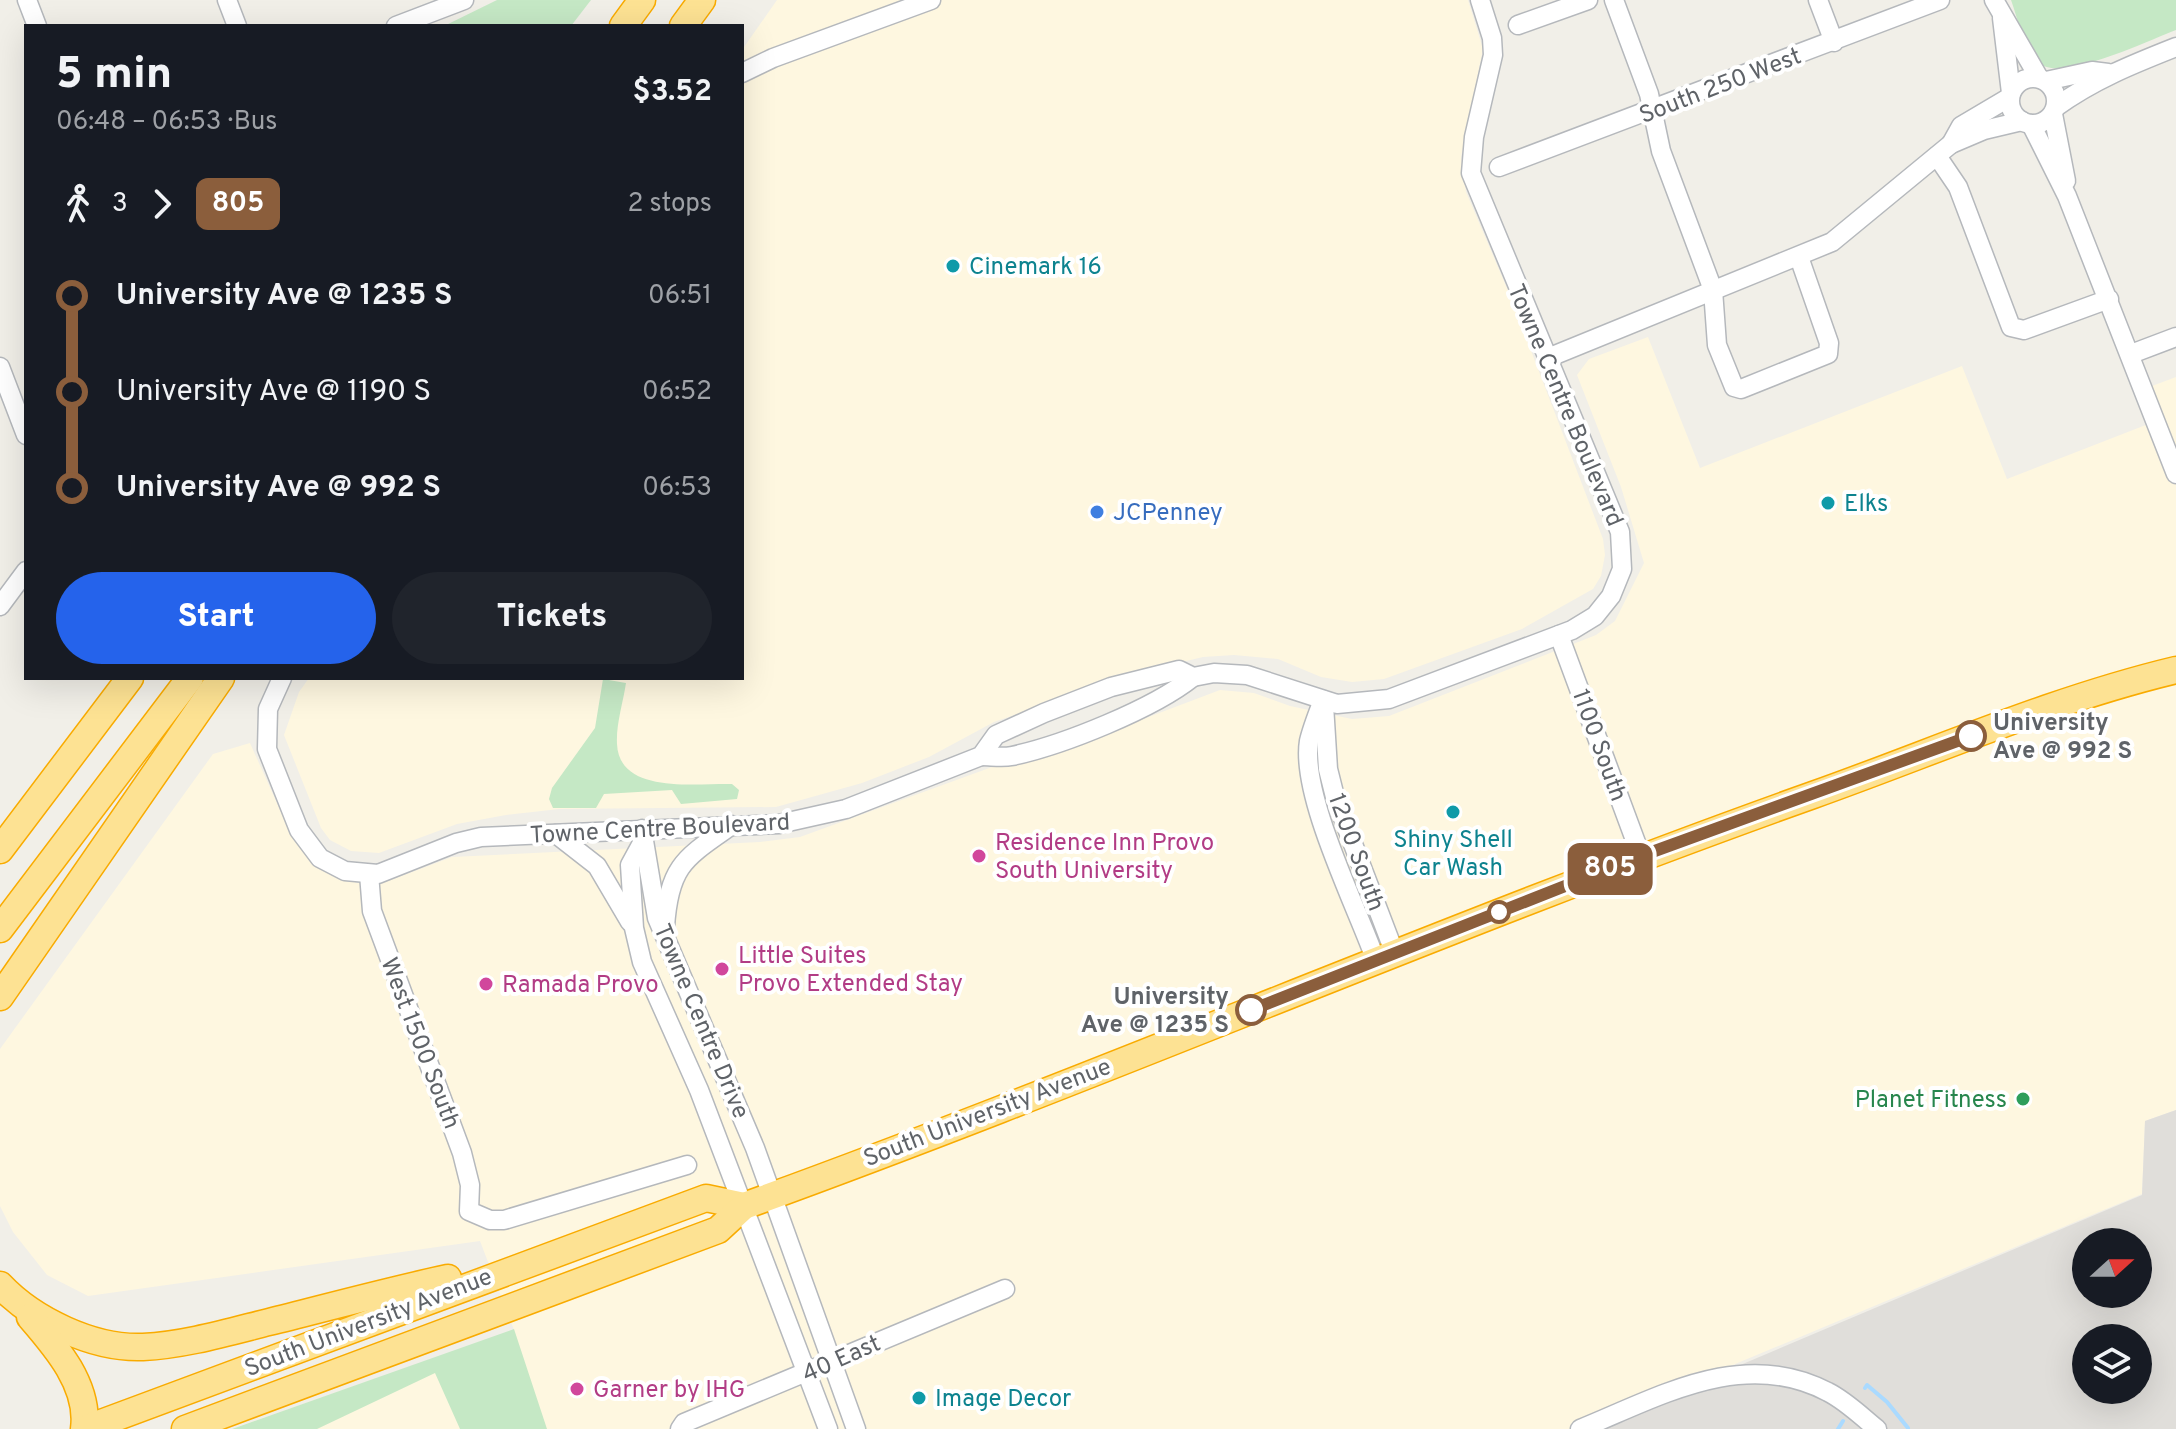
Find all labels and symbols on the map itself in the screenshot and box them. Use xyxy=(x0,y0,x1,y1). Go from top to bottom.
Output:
street label: South 250 West xyxy=(1635,42,1806,132)
place label: Cinemark 16 xyxy=(969,253,1102,283)
marker: Cinemark 16 xyxy=(944,257,962,275)
street label: Towne Centre Boulevard xyxy=(1499,280,1629,532)
place label: Elks xyxy=(1844,490,1888,520)
marker: Elks xyxy=(1819,494,1837,512)
place label: JCPenney xyxy=(1113,499,1223,529)
marker: JCPenney xyxy=(1088,503,1106,521)
street label: 1100 South xyxy=(1564,686,1632,806)
place label: University Ave @ 992 S xyxy=(1993,709,2132,767)
marker: University Ave @ 992 S xyxy=(1956,721,1986,751)
street label: 1200 South xyxy=(1320,790,1390,916)
marker: Shiny Shell Car Wash xyxy=(1444,803,1462,821)
street label: Towne Centre Boulevard xyxy=(529,808,791,852)
place label: Shiny Shell Car Wash xyxy=(1393,826,1513,884)
place label: Residence Inn Provo South University xyxy=(995,829,1214,887)
line badge: 805 xyxy=(1564,843,1656,895)
marker: Residence Inn Provo South University xyxy=(970,847,988,865)
unlabelled marker xyxy=(1488,901,1510,923)
street label: Towne Centre Drive xyxy=(646,920,755,1124)
place label: Little Suites Provo Extended Stay xyxy=(738,942,963,1000)
street label: West 1500 South xyxy=(373,954,466,1134)
marker: Little Suites Provo Extended Stay xyxy=(713,960,731,978)
place label: Ramada Provo xyxy=(502,971,659,1001)
marker: Ramada Provo xyxy=(477,975,495,993)
place label: University Ave @ 1235 S xyxy=(1081,983,1229,1041)
marker: University Ave @ 1235 S xyxy=(1236,995,1266,1025)
street label: South University Avenue xyxy=(860,1053,1116,1175)
place label: Planet Fitness xyxy=(1855,1086,2007,1116)
marker: Planet Fitness xyxy=(2014,1090,2032,1108)
north arrow xyxy=(2072,1228,2152,1308)
street label: South University Avenue xyxy=(241,1263,497,1385)
street label: 40 East xyxy=(798,1329,886,1390)
place label: Garner by IHG xyxy=(593,1376,745,1406)
marker: Garner by IHG xyxy=(568,1380,586,1398)
place label: Image Decor xyxy=(935,1385,1071,1415)
marker: Image Decor xyxy=(910,1389,928,1407)

